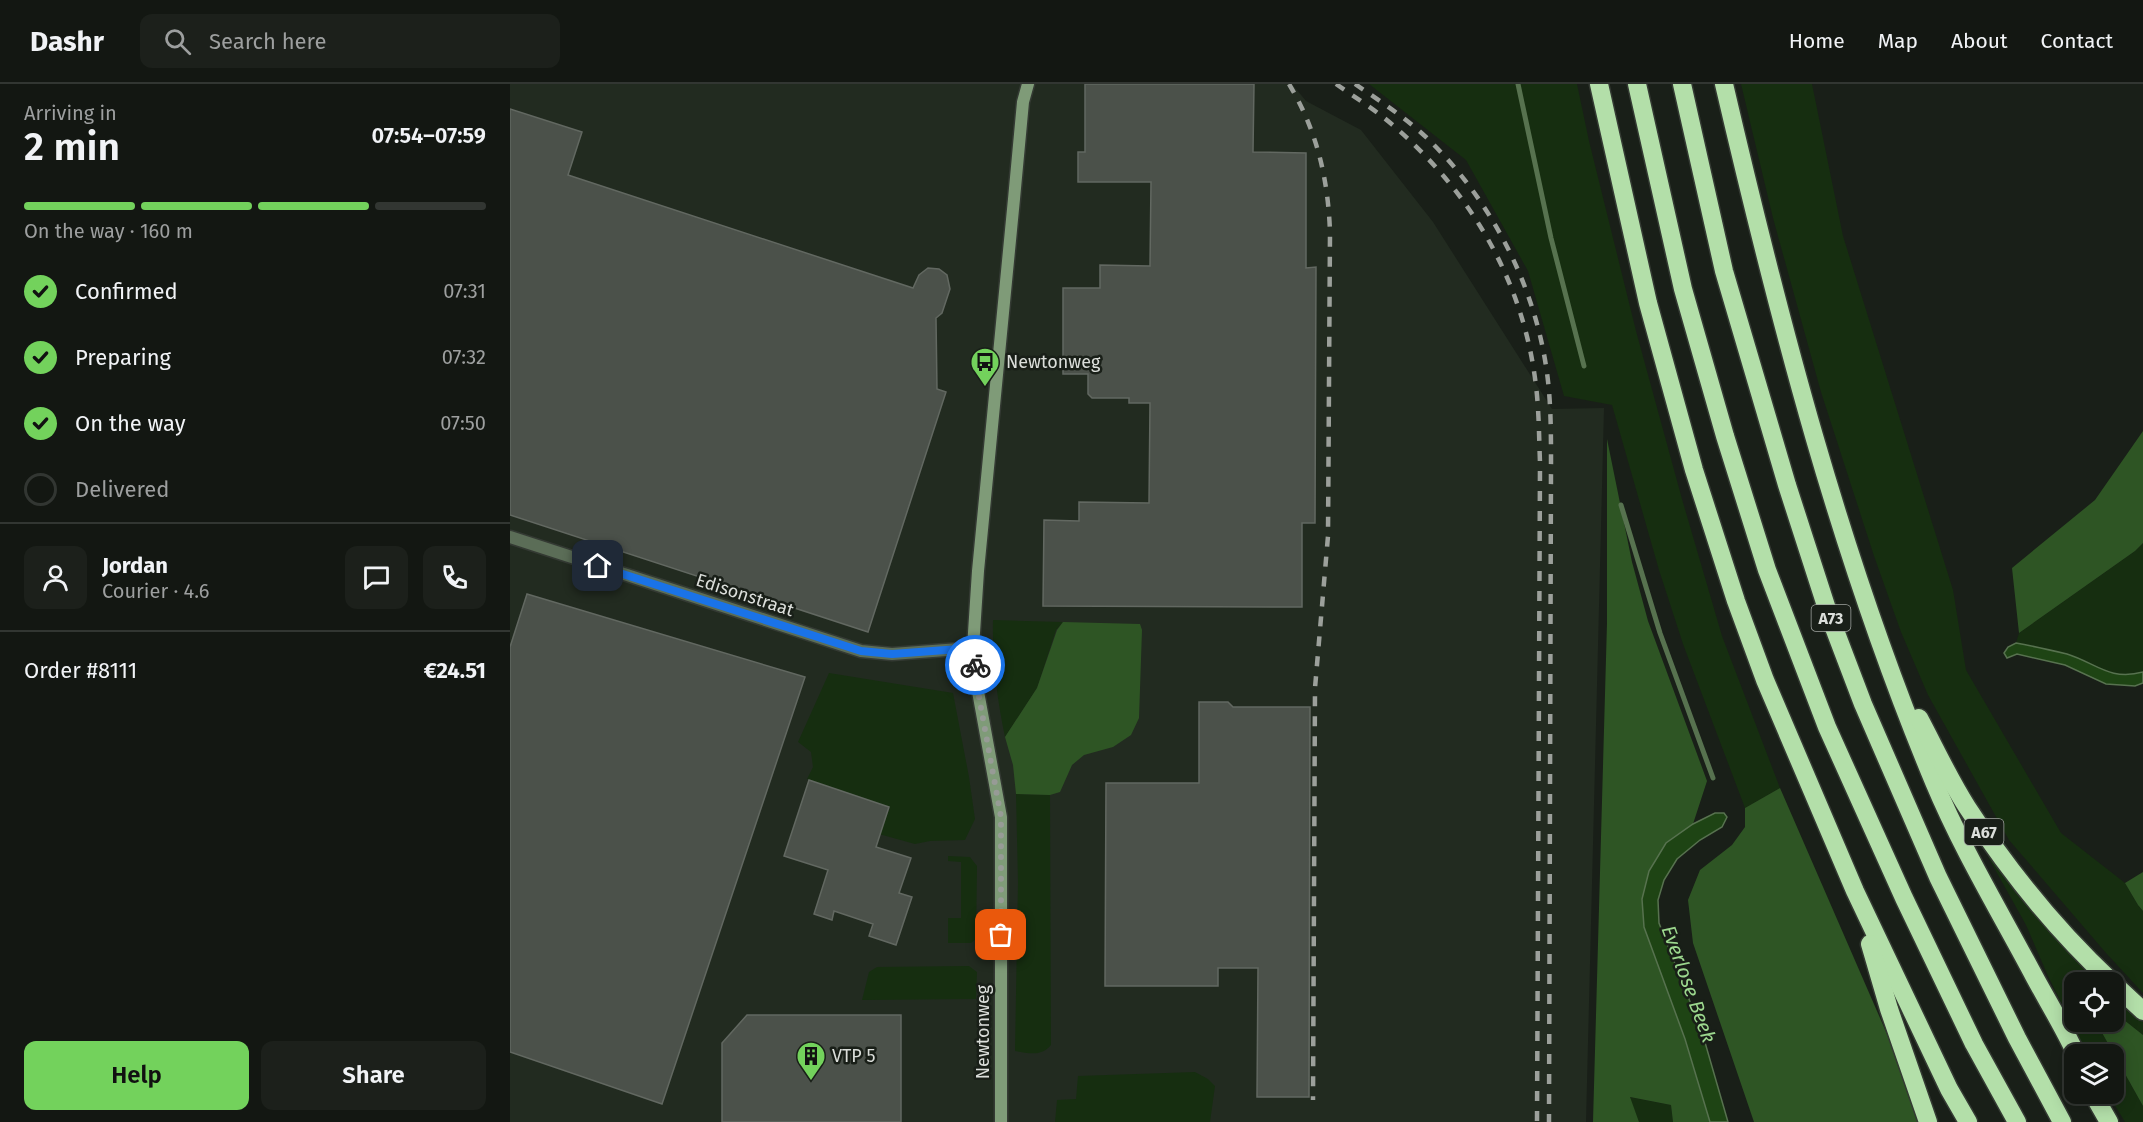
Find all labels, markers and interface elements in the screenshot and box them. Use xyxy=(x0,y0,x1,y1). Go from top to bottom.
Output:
search box xyxy=(140,14,560,68)
text: Dashr xyxy=(30,25,104,58)
icon: search xyxy=(161,25,194,58)
text: Search here xyxy=(209,28,326,55)
text: Home xyxy=(1789,28,1845,54)
text: Map xyxy=(1878,28,1918,54)
text: About xyxy=(1951,28,2008,54)
text: Contact xyxy=(2041,28,2113,54)
text: Arriving in xyxy=(24,101,117,125)
text: 07:54–07:59 xyxy=(372,122,486,149)
text: 2 min xyxy=(24,124,120,170)
text: On the way · 160 m xyxy=(24,219,193,243)
icon: check xyxy=(24,275,57,308)
text: Confirmed xyxy=(75,278,178,305)
text: 07:31 xyxy=(443,279,486,303)
icon: check xyxy=(24,341,57,374)
text: Preparing xyxy=(75,344,171,371)
text: 07:32 xyxy=(442,345,486,369)
bus stop icon: Newtonweg xyxy=(969,346,1001,388)
place label: Newtonweg xyxy=(1006,351,1101,373)
icon: check xyxy=(24,407,57,440)
text: On the way xyxy=(75,410,186,437)
text: 07:50 xyxy=(440,411,486,435)
text: Delivered xyxy=(75,476,170,503)
pin xyxy=(572,540,623,591)
button: person xyxy=(24,546,87,609)
button: chat xyxy=(345,546,408,609)
button: phone xyxy=(423,546,486,609)
icon: home xyxy=(581,549,614,582)
text: Jordan xyxy=(102,552,168,579)
street label: Edisonstraat xyxy=(693,569,797,621)
text: Courier · 4.6 xyxy=(102,579,209,603)
road number: A73 xyxy=(1812,605,1850,631)
courier xyxy=(945,635,1005,695)
icon: bike xyxy=(959,649,992,682)
text: Order #8111 xyxy=(24,657,137,684)
text: €24.51 xyxy=(424,657,486,684)
road number: A67 xyxy=(1964,819,2004,845)
pin xyxy=(975,909,1026,960)
icon: bag xyxy=(984,918,1017,951)
water label: Everlose Beek xyxy=(1657,922,1721,1046)
map controls xyxy=(2064,972,2124,1104)
button: locate xyxy=(2064,972,2124,1032)
street label: Newtonweg xyxy=(972,984,994,1079)
building icon: VTP 5 xyxy=(795,1040,827,1082)
button: Help xyxy=(24,1041,249,1110)
button: Share xyxy=(261,1041,486,1110)
button: layers xyxy=(2064,1044,2124,1104)
place label: VTP 5 xyxy=(832,1045,876,1067)

